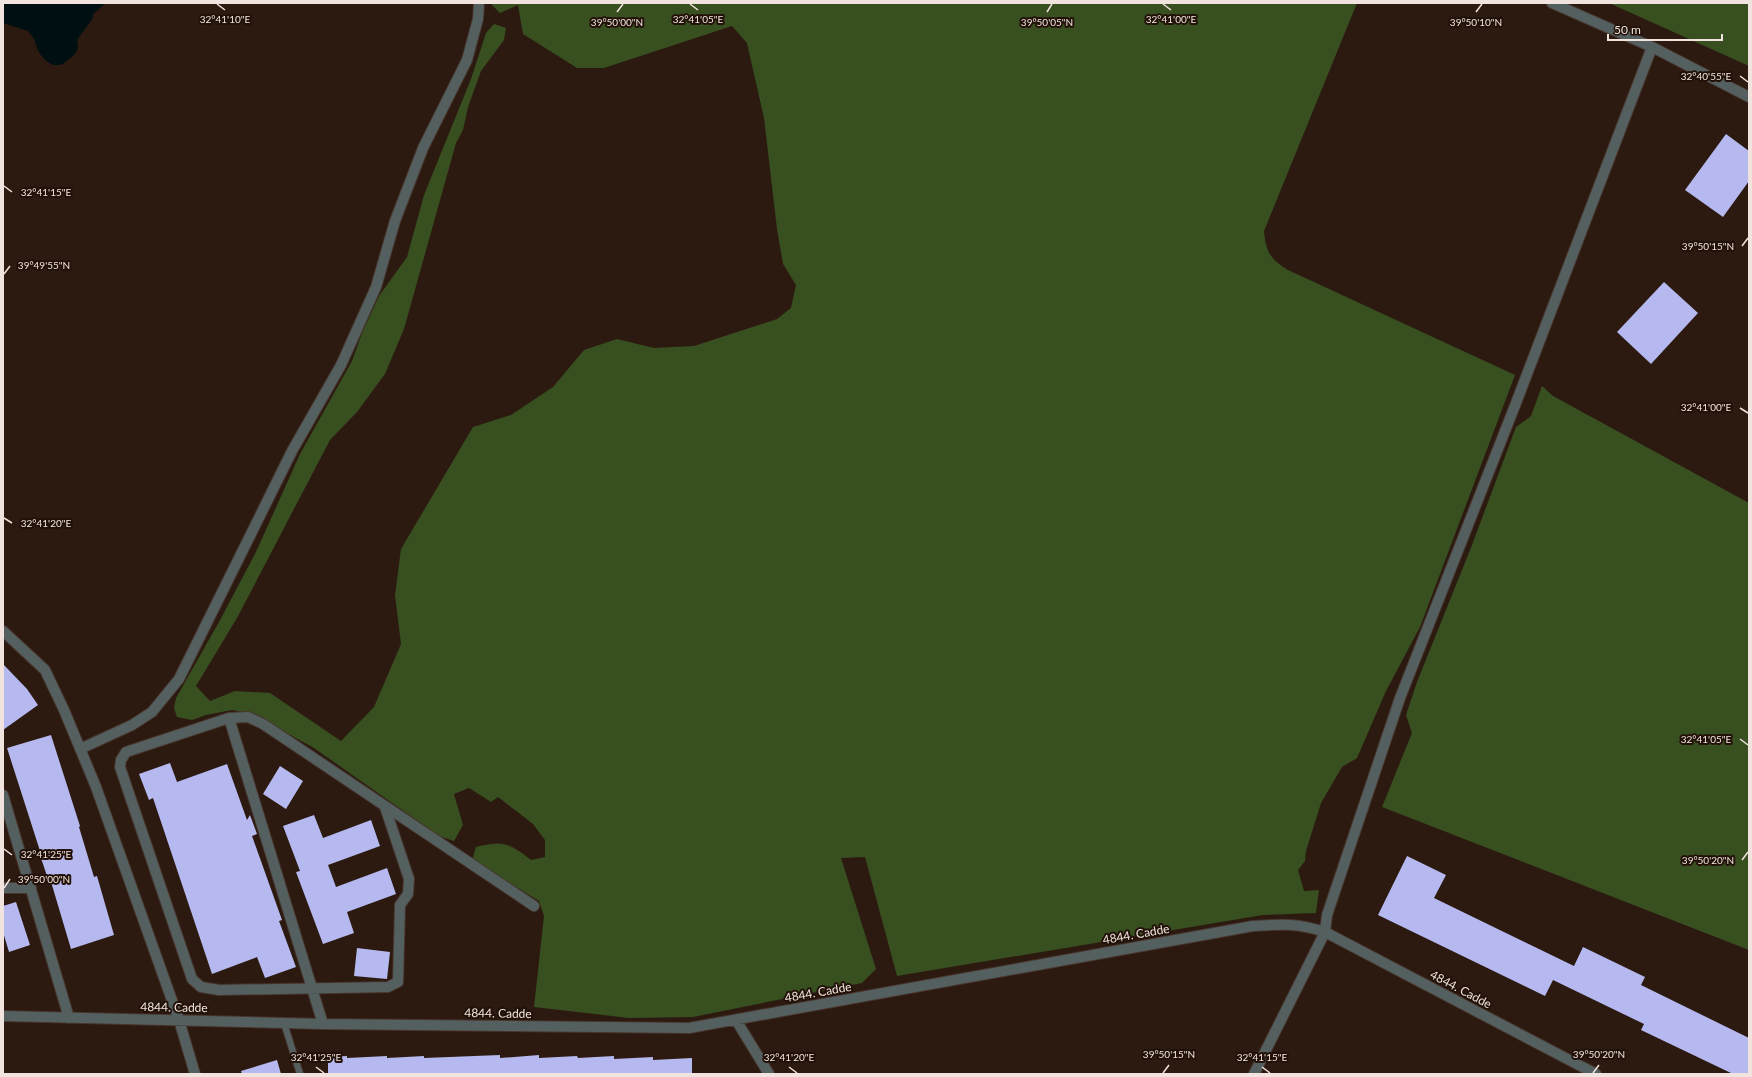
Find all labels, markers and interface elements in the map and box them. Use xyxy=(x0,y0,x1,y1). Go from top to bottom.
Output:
text: 32°41'10"E xyxy=(200,13,250,25)
text: 32°41'05"E xyxy=(673,13,723,25)
text: 32°41'00"E xyxy=(1146,13,1196,25)
text: 39°50'00"N xyxy=(591,16,643,28)
text: 39°50'05"N xyxy=(1021,16,1073,28)
text: 39°50'10"N xyxy=(1450,16,1502,28)
scale bar xyxy=(1608,16,1722,42)
text: 50 m xyxy=(1614,22,1641,37)
text: 32°40'55"E xyxy=(1681,70,1731,82)
text: 32°41'15"E xyxy=(21,186,71,198)
text: 39°50'15"N xyxy=(1682,240,1734,252)
text: 39°49'55"N xyxy=(18,259,70,271)
text: 32°41'00"E xyxy=(1681,401,1731,413)
text: 32°41'20"E xyxy=(21,517,71,529)
text: 32°41'05"E xyxy=(1681,733,1731,745)
text: 32°41'25"E xyxy=(21,848,71,860)
text: 39°50'20"N xyxy=(1682,854,1734,866)
text: 39°50'00"N xyxy=(18,873,70,885)
street label: 4844. Cadde xyxy=(1101,921,1171,947)
street label: 4844. Cadde xyxy=(1428,967,1494,1011)
street label: 4844. Cadde xyxy=(783,979,853,1005)
street label: 4844. Cadde xyxy=(140,999,208,1015)
street label: 4844. Cadde xyxy=(464,1005,532,1021)
text: 39°50'15"N xyxy=(1143,1048,1195,1060)
text: 39°50'20"N xyxy=(1573,1048,1625,1060)
text: 32°41'25"E xyxy=(291,1051,341,1063)
text: 32°41'20"E xyxy=(764,1051,814,1063)
text: 32°41'15"E xyxy=(1237,1051,1287,1063)

